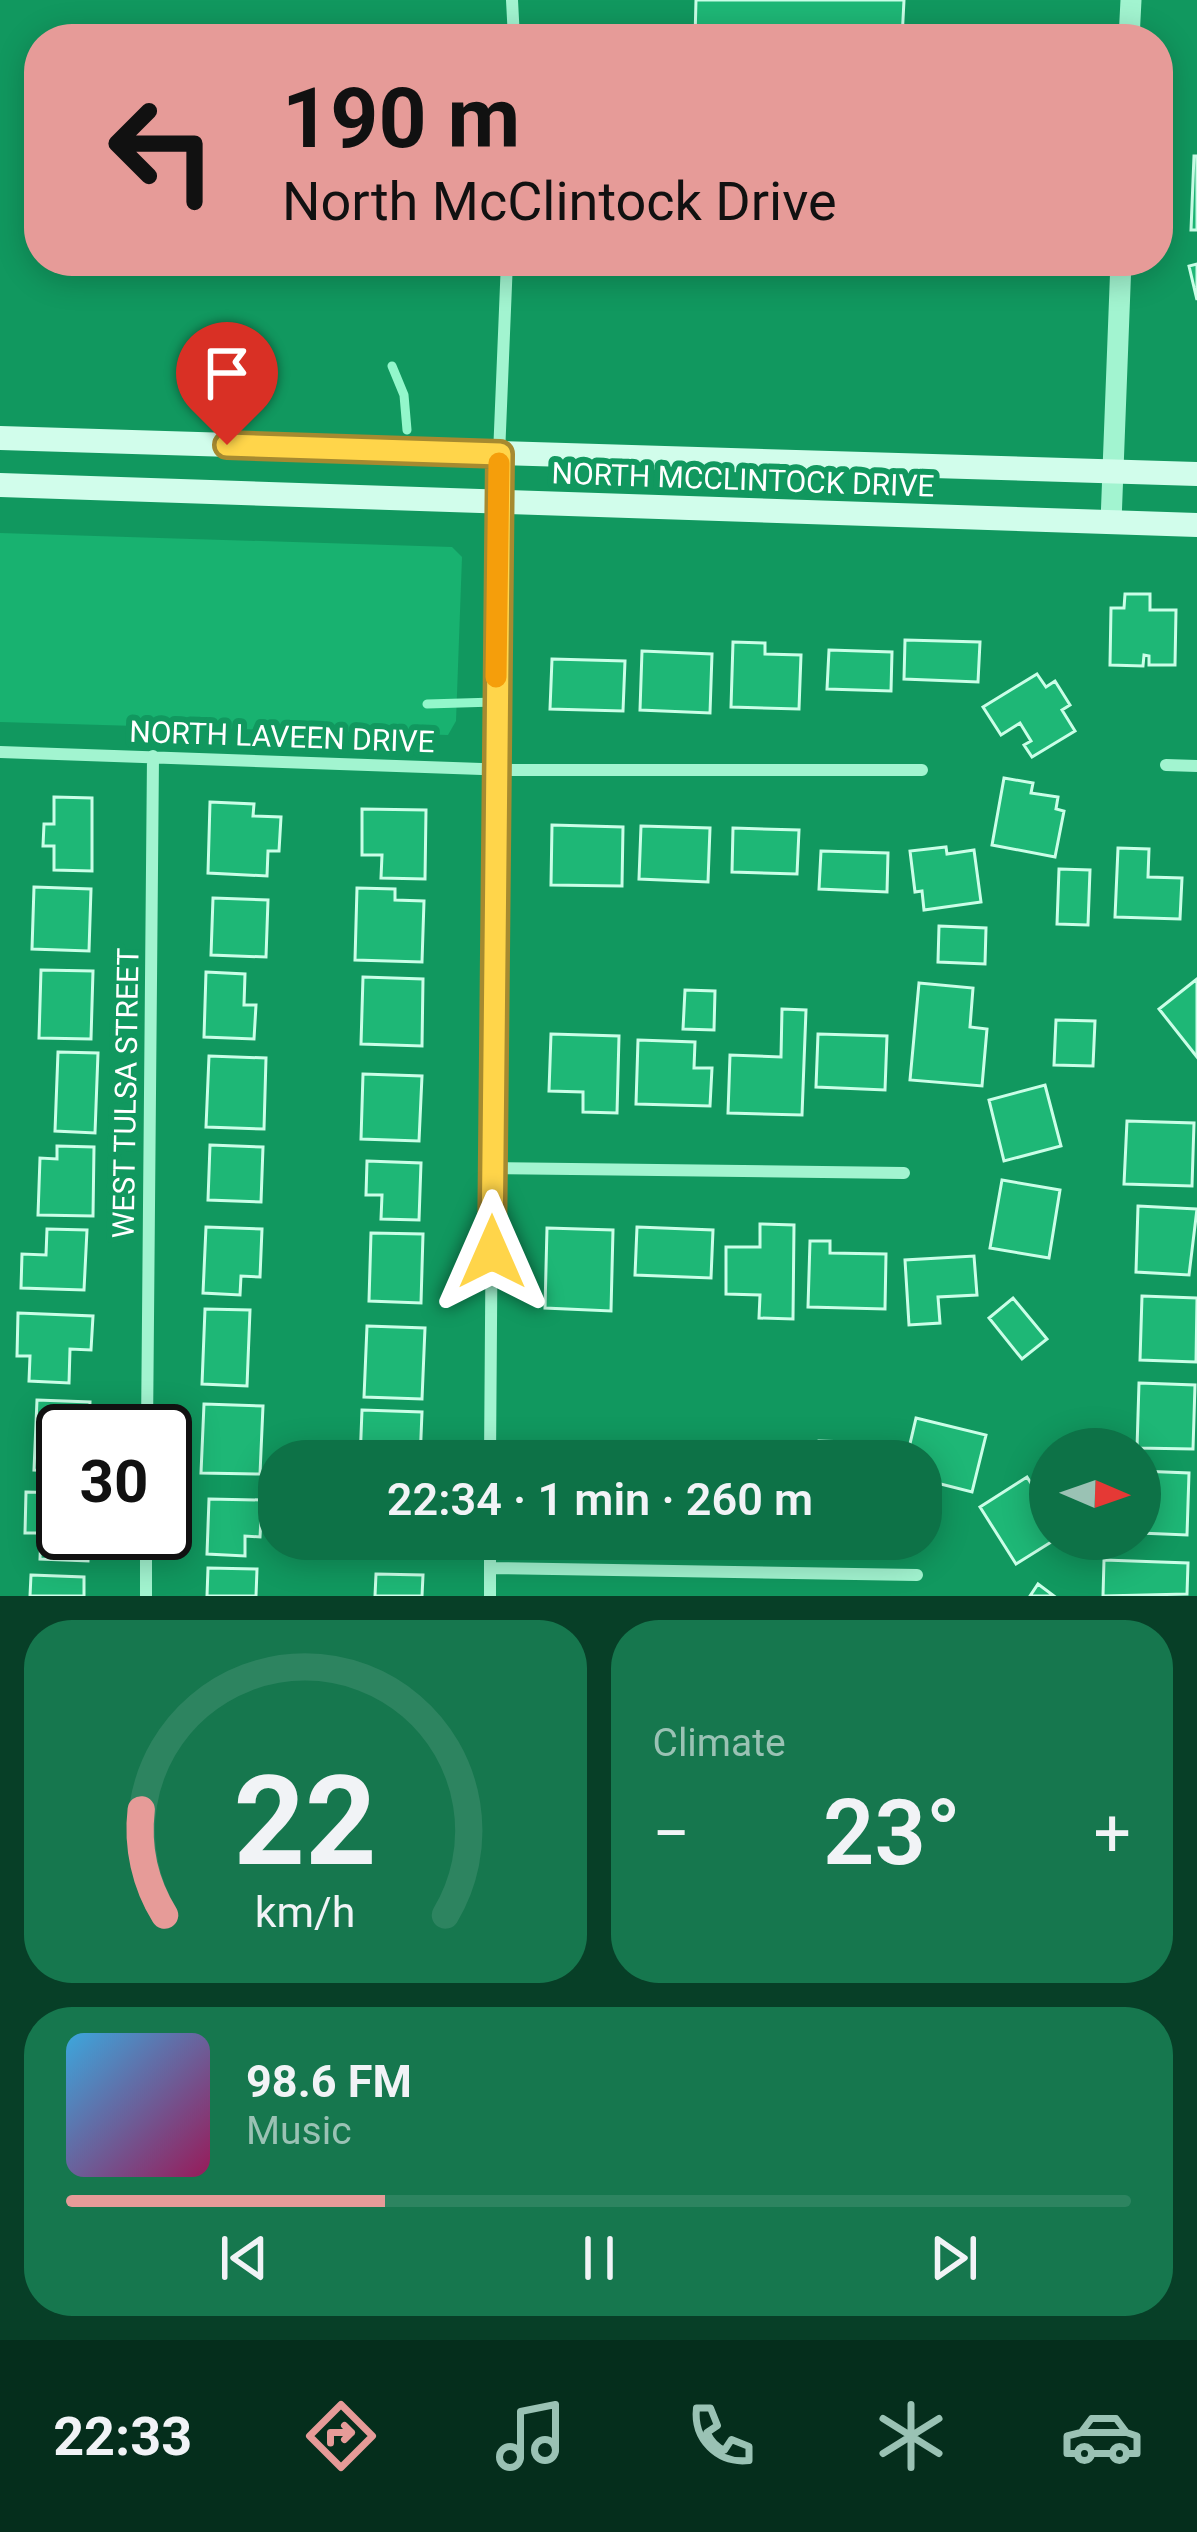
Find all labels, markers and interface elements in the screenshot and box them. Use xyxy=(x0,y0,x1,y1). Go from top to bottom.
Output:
text: 190 m xyxy=(282,69,520,168)
icon: left xyxy=(84,72,240,228)
text: North McClintock Drive xyxy=(282,170,837,233)
pin xyxy=(176,322,278,445)
icon: arrive xyxy=(194,340,260,406)
street label: NORTH MCCLINTOCK DRIVE xyxy=(551,455,935,504)
street label: NORTH LAVEEN DRIVE xyxy=(129,714,435,759)
street label: WEST TULSA STREET xyxy=(105,947,146,1239)
position arrow xyxy=(429,1189,555,1315)
speed limit sign: 30 xyxy=(36,1404,192,1560)
north arrow xyxy=(1029,1428,1161,1560)
map controls xyxy=(1029,1428,1161,1560)
text: 22:34 · 1 min · 260 m xyxy=(387,1473,813,1526)
text: Climate xyxy=(653,1720,786,1766)
text: 22 xyxy=(234,1748,377,1894)
text: 23° xyxy=(823,1781,961,1886)
text: − xyxy=(653,1795,690,1872)
text: + xyxy=(1094,1795,1131,1872)
text: km/h xyxy=(255,1886,356,1936)
text: 98.6 FM xyxy=(246,2055,412,2108)
text: Music xyxy=(246,2108,352,2154)
icon: previous xyxy=(211,2225,277,2291)
icon: pause xyxy=(566,2225,632,2291)
icon: next xyxy=(921,2225,987,2291)
icon: directions xyxy=(299,2394,383,2478)
icon: music xyxy=(489,2394,573,2478)
icon: phone xyxy=(679,2394,763,2478)
icon: climate xyxy=(869,2394,953,2478)
icon: car xyxy=(1060,2394,1144,2478)
text: 22:33 xyxy=(53,2405,192,2468)

